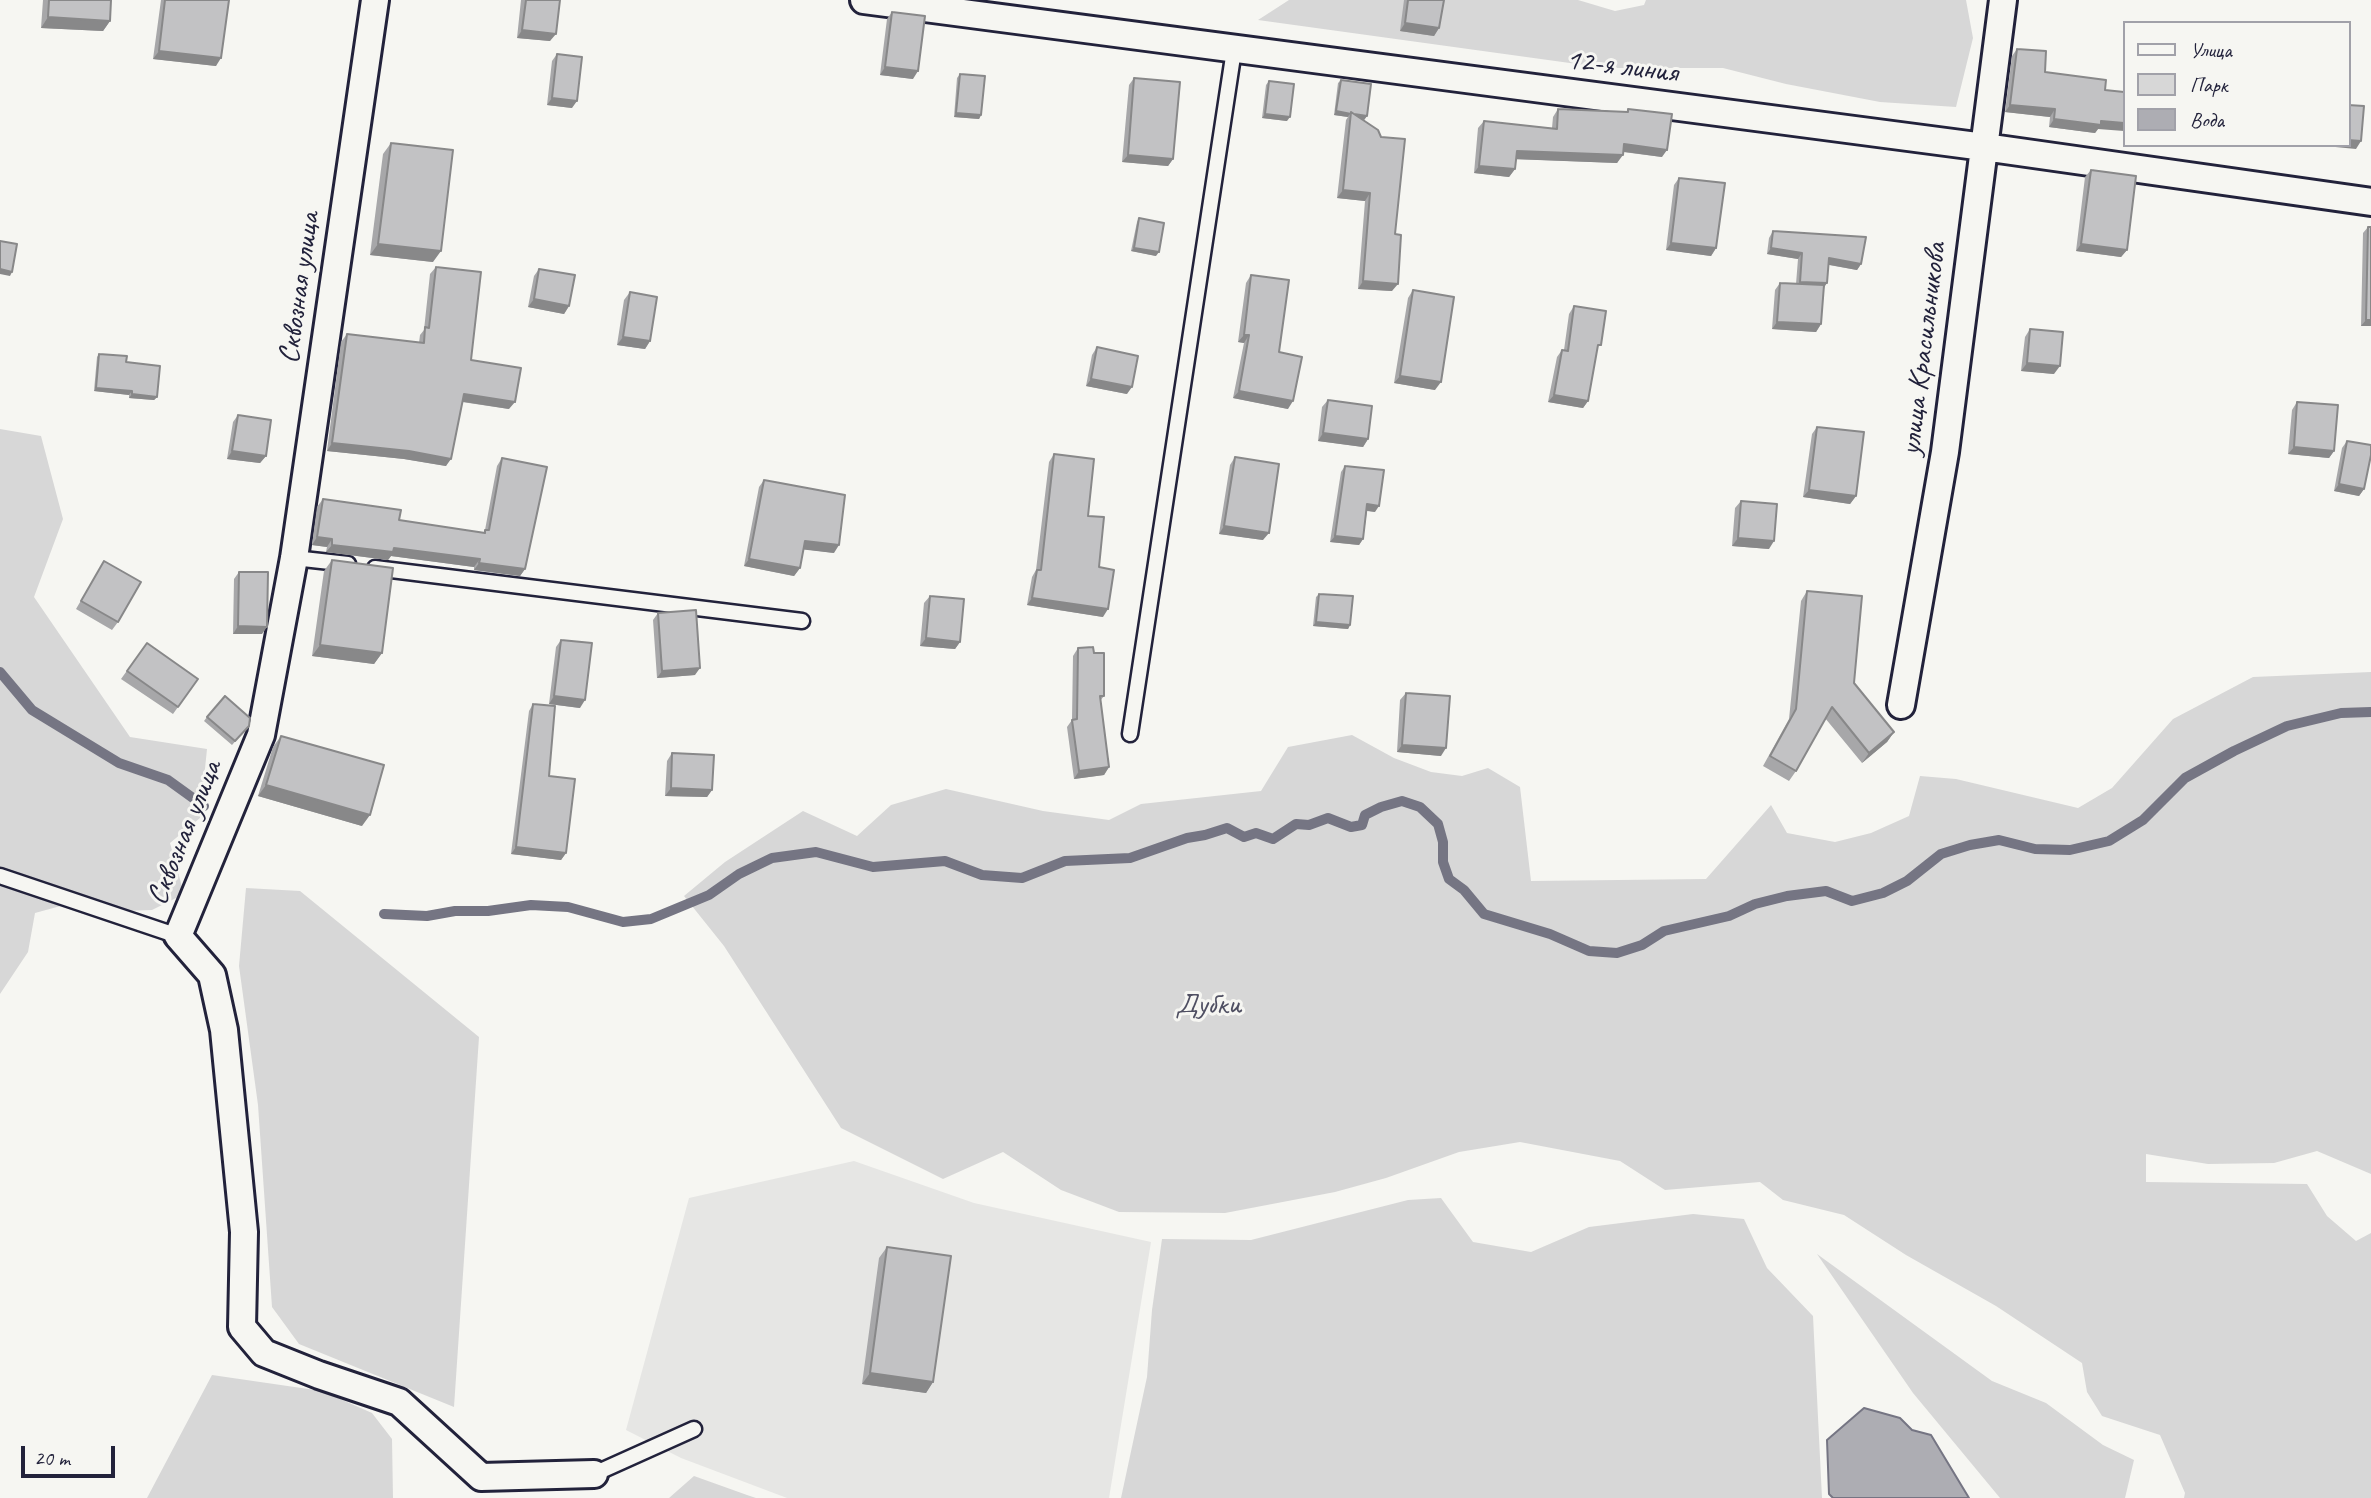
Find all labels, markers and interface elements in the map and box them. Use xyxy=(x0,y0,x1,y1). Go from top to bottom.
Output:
legend xyxy=(2122,21,2350,147)
text: Улица xyxy=(2190,37,2232,63)
street label: 12-я линия xyxy=(1564,42,1680,92)
text: Парк xyxy=(2190,72,2227,98)
text: Вода xyxy=(2190,107,2224,133)
street label: Сквозная улица xyxy=(272,210,328,366)
street label: улица Красильникова xyxy=(1893,241,1955,457)
street label: Сквозная улица xyxy=(140,756,230,910)
park label: Дубки xyxy=(1175,987,1241,1023)
scale bar xyxy=(24,1432,119,1476)
text: 20 m xyxy=(34,1445,70,1471)

